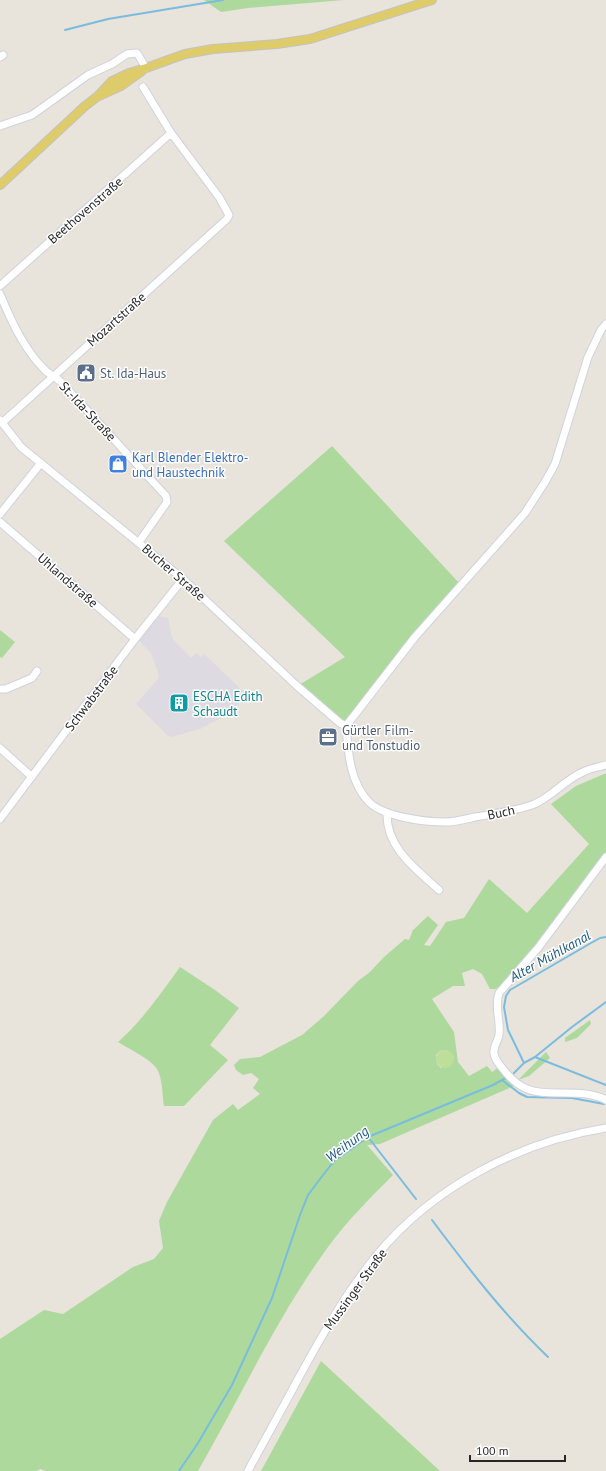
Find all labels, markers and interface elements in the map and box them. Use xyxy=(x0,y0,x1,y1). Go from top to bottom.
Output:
street label: Beethovenstraße xyxy=(44,173,126,248)
street label: Mozartstraße xyxy=(83,288,149,350)
public building icon: St. Ida-Haus xyxy=(75,362,97,384)
place label: St. Ida-Haus xyxy=(100,365,166,382)
street label: St.-Ida-Straße xyxy=(56,378,120,445)
place label: Karl Blender Elektro- und Haustechnik xyxy=(132,449,248,481)
shop icon: Karl Blender Elektro- und Haustechnik xyxy=(107,453,129,475)
street label: Bucher Straße xyxy=(138,540,209,605)
street label: Uhlandstraße xyxy=(34,549,102,611)
street label: Schwabstraße xyxy=(61,662,122,735)
place label: ESCHA Edith Schaudt xyxy=(193,688,263,720)
building icon: ESCHA Edith Schaudt xyxy=(168,692,190,714)
place label: Gürtler Film- und Tonstudio xyxy=(342,722,420,754)
office icon: Gürtler Film- und Tonstudio xyxy=(317,726,339,748)
street label: Buch xyxy=(486,801,516,824)
water label: Alter Mühlkanal xyxy=(505,926,594,986)
water label: Weihung xyxy=(322,1122,372,1166)
street label: Mussinger Straße xyxy=(320,1245,391,1333)
scale bar xyxy=(470,1437,565,1463)
text: 100 m xyxy=(476,1443,509,1458)

